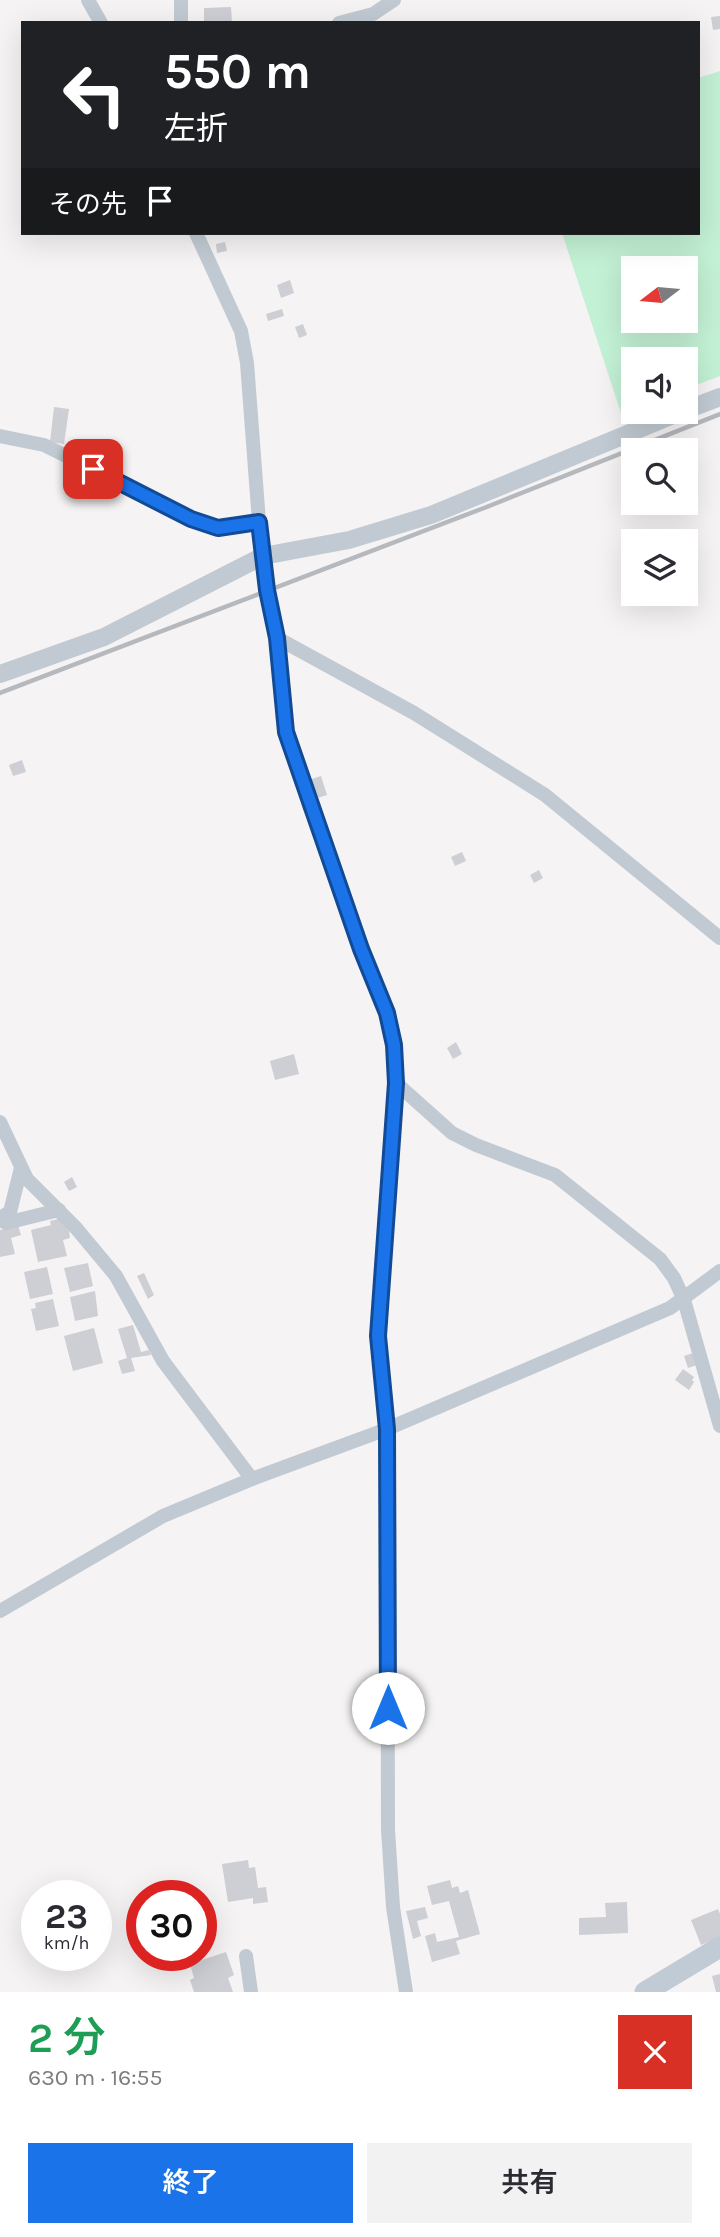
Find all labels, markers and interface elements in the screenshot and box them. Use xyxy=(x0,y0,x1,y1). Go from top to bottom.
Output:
text: 550 m xyxy=(164,43,311,100)
icon: left xyxy=(49,49,140,140)
text: 左折 xyxy=(164,110,228,147)
icon: arrive xyxy=(141,182,179,220)
text: その先 xyxy=(49,189,127,220)
north arrow xyxy=(621,256,698,332)
map controls xyxy=(621,256,698,606)
button: sound xyxy=(621,347,698,424)
button: search xyxy=(621,438,698,515)
pin xyxy=(63,439,123,499)
icon: arrive xyxy=(74,450,112,488)
button: layers xyxy=(621,529,698,606)
position arrow xyxy=(351,1671,425,1745)
speed limit sign: 30 xyxy=(126,1880,217,1971)
text: 23 xyxy=(45,1896,88,1937)
text: km/h xyxy=(44,1932,89,1954)
text: 2 分 xyxy=(28,2013,106,2063)
button: close xyxy=(618,2015,692,2089)
text: 630 m · 16:55 xyxy=(28,2064,162,2091)
button: 終了 xyxy=(28,2143,353,2223)
button: 共有 xyxy=(367,2143,692,2223)

